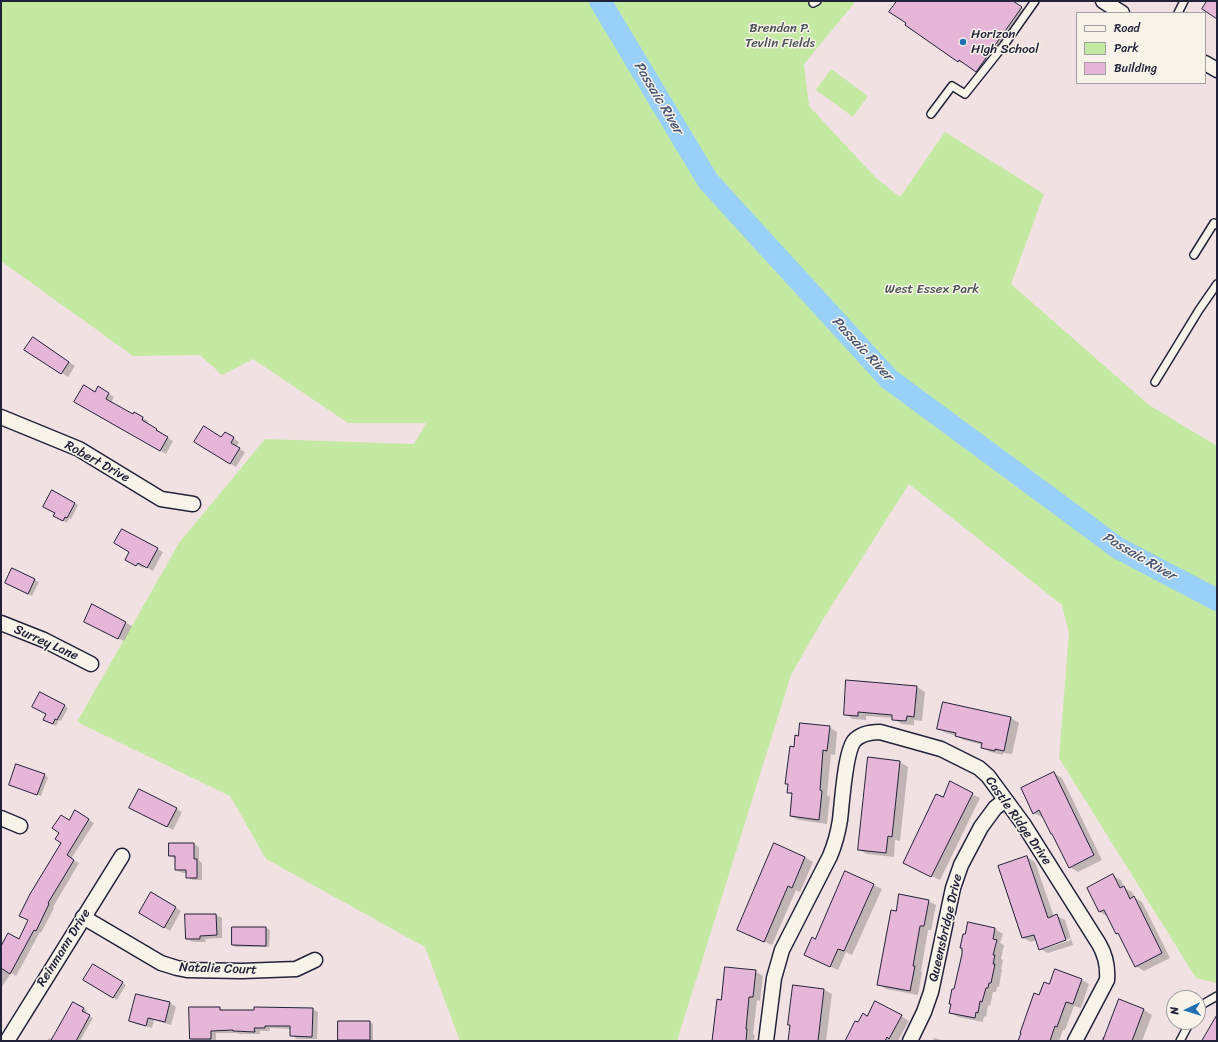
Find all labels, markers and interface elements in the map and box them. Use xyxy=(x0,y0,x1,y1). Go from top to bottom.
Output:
legend xyxy=(1076,12,1206,84)
text: Road xyxy=(1114,17,1140,39)
park label: Brendan P. Tevlin Fields xyxy=(745,21,815,52)
place label: Horizon High School xyxy=(971,27,1039,58)
marker: Horizon High School xyxy=(958,37,968,47)
text: Park xyxy=(1114,37,1139,59)
text: Building xyxy=(1114,57,1157,79)
water label: Passaic River xyxy=(630,59,686,137)
park label: West Essex Park xyxy=(885,282,979,298)
water label: Passaic River xyxy=(828,313,896,385)
street label: Robert Drive xyxy=(62,438,132,486)
water label: Passaic River xyxy=(1099,529,1179,585)
street label: Surrey Lane xyxy=(11,622,81,664)
street label: Castle Ridge Drive xyxy=(982,774,1054,868)
street label: Queensbridge Drive xyxy=(926,873,966,983)
street label: Reinmann Drive xyxy=(34,906,94,990)
street label: Natalie Court xyxy=(179,960,257,978)
north arrow xyxy=(1166,990,1206,1030)
text: N xyxy=(1165,1006,1184,1015)

